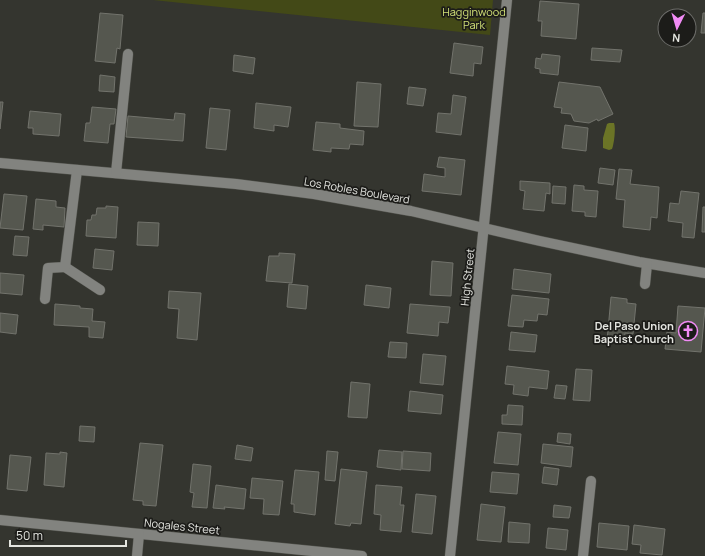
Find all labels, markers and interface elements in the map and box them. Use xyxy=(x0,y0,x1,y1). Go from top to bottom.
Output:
park label: Hagginwood Park xyxy=(442,4,506,32)
north arrow xyxy=(657,8,697,48)
text: N xyxy=(671,31,681,46)
street label: Los Robles Boulevard xyxy=(303,173,411,207)
street label: High Street xyxy=(457,248,477,306)
place label: Del Paso Union Baptist Church xyxy=(594,318,674,346)
church icon: Del Paso Union Baptist Church xyxy=(677,320,699,342)
street label: Nogales Street xyxy=(143,515,221,537)
scale bar xyxy=(10,522,126,548)
text: 50 m xyxy=(16,527,43,544)

